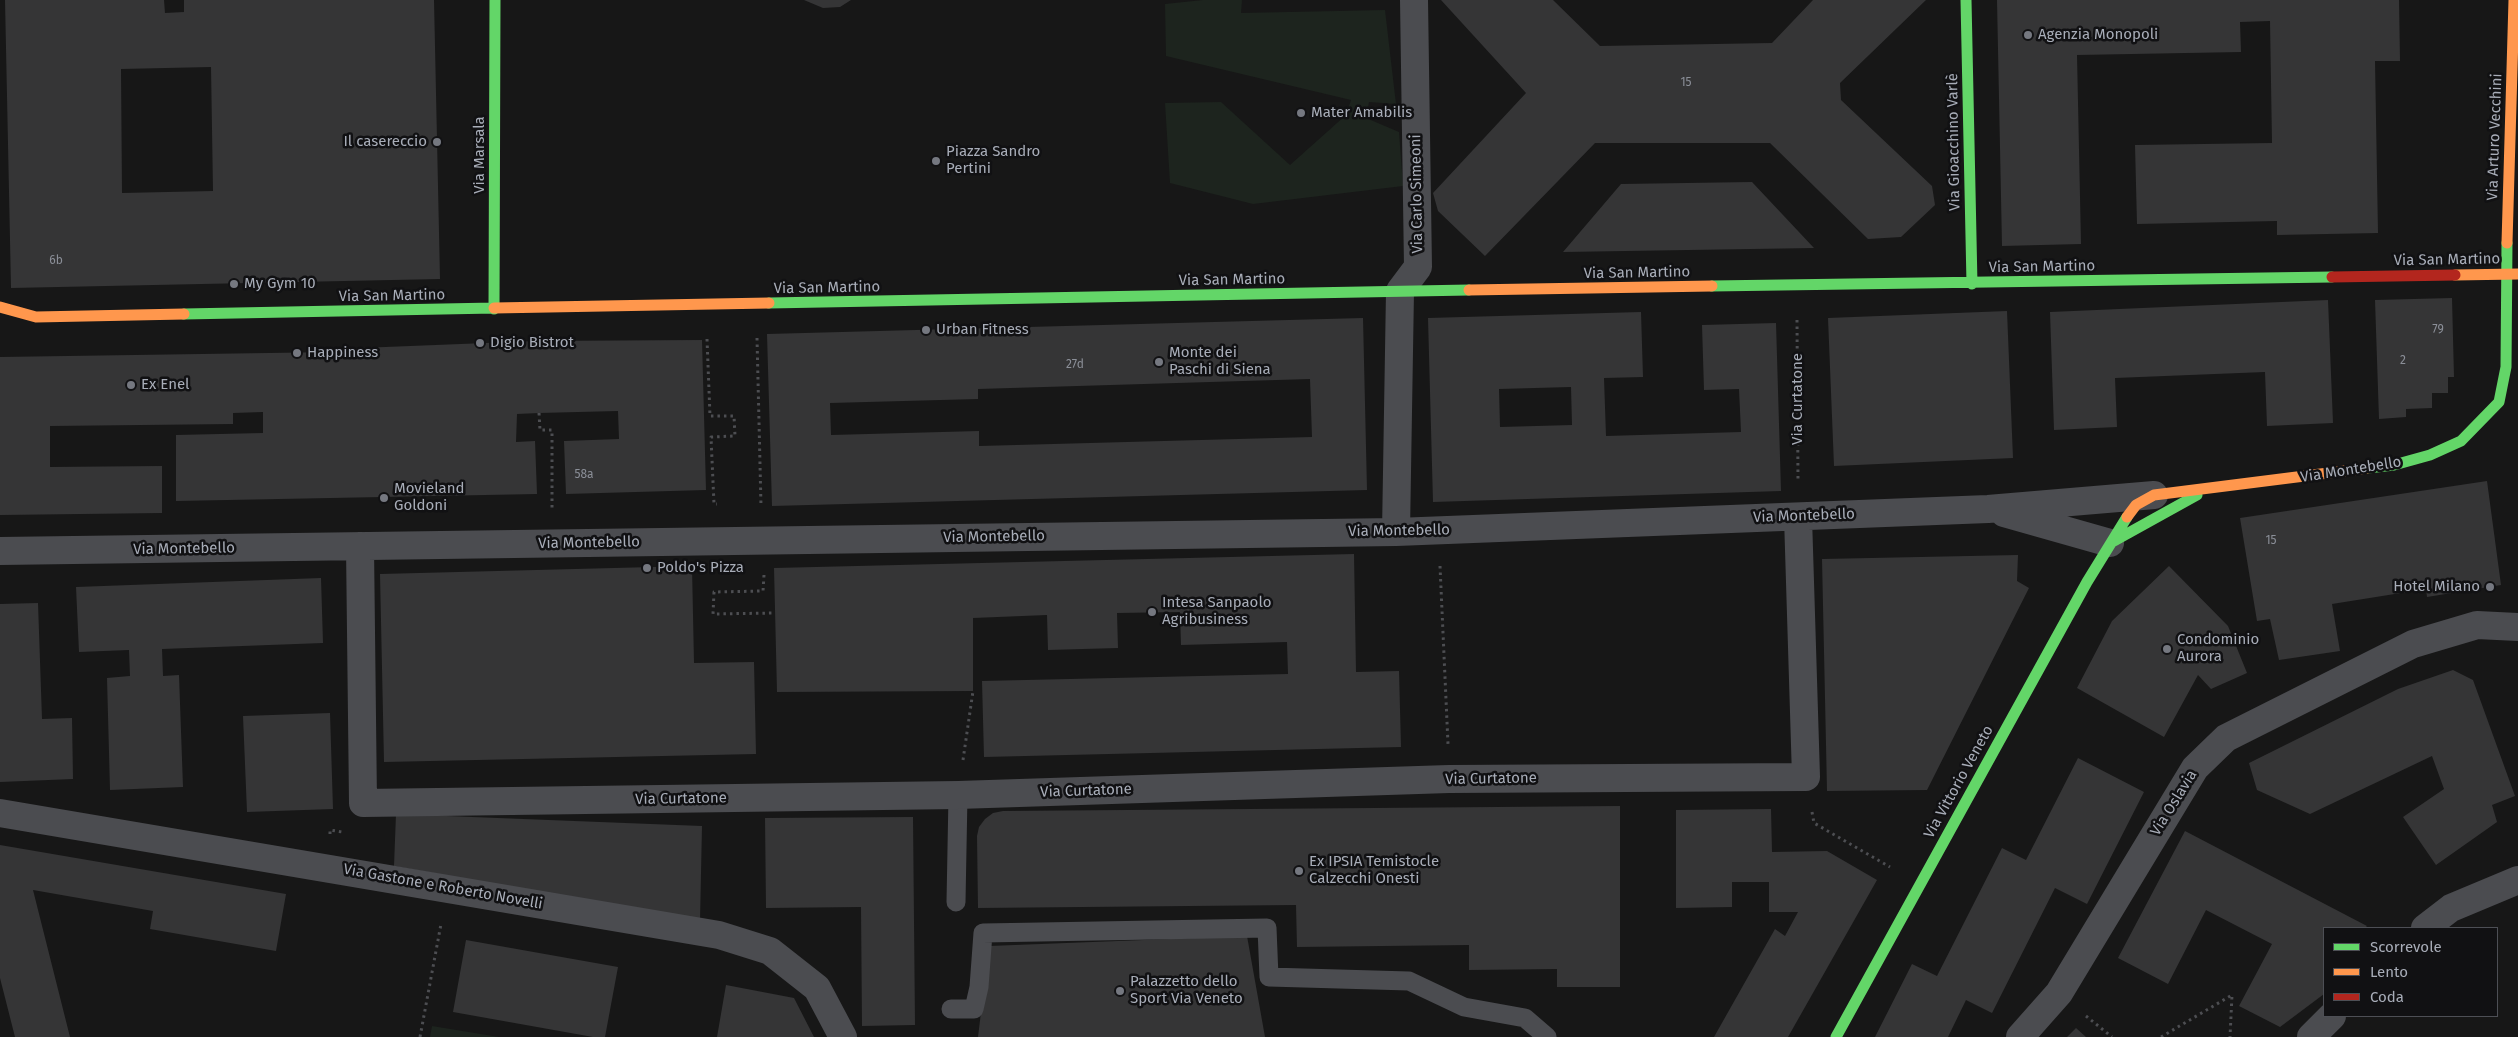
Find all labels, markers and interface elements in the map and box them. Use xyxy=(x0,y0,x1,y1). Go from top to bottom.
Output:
place label: Agenzia Monopoli xyxy=(2038,26,2158,44)
marker: Agenzia Monopoli xyxy=(2022,29,2034,41)
street label: Via Gioacchino Varlè xyxy=(1944,73,1964,211)
street label: Via Arturo Vecchini xyxy=(2484,73,2506,201)
house number: 15 xyxy=(1680,76,1692,90)
place label: Mater Amabilis xyxy=(1311,104,1412,122)
marker: Mater Amabilis xyxy=(1295,107,1307,119)
street label: Via Marsala xyxy=(471,116,489,194)
place label: Il casereccio xyxy=(343,133,427,151)
street label: Via Carlo Simeoni xyxy=(1407,134,1427,254)
marker: Il casereccio xyxy=(431,136,443,148)
place label: Piazza Sandro Pertini xyxy=(946,143,1040,178)
marker: Piazza Sandro Pertini xyxy=(930,155,942,167)
street label: Via San Martino xyxy=(2394,250,2500,270)
house number: 6b xyxy=(49,254,63,268)
street label: Via San Martino xyxy=(1989,257,2095,277)
street label: Via San Martino xyxy=(1584,263,1690,283)
street label: Via San Martino xyxy=(1179,270,1285,290)
place label: My Gym 10 xyxy=(244,275,316,293)
marker: My Gym 10 xyxy=(228,278,240,290)
street label: Via San Martino xyxy=(774,278,880,298)
street label: Via San Martino xyxy=(339,286,445,306)
place label: Urban Fitness xyxy=(936,321,1029,339)
house number: 79 xyxy=(2432,323,2444,337)
marker: Urban Fitness xyxy=(920,324,932,336)
place label: Digio Bistrot xyxy=(490,334,574,352)
marker: Digio Bistrot xyxy=(474,337,486,349)
place label: Happiness xyxy=(307,344,378,362)
place label: Monte dei Paschi di Siena xyxy=(1169,344,1271,379)
marker: Happiness xyxy=(291,347,303,359)
street label: Via Curtatone xyxy=(1789,353,1807,445)
house number: 2 xyxy=(2400,354,2406,368)
marker: Monte dei Paschi di Siena xyxy=(1153,356,1165,368)
house number: 27d xyxy=(1066,358,1084,372)
place label: Ex Enel xyxy=(141,376,190,394)
marker: Ex Enel xyxy=(125,379,137,391)
street label: Via Montebello xyxy=(2299,453,2403,487)
house number: 58a xyxy=(574,468,594,482)
place label: Movieland Goldoni xyxy=(394,480,464,515)
marker: Movieland Goldoni xyxy=(378,492,390,504)
street label: Via Montebello xyxy=(1753,505,1855,527)
street label: Via Montebello xyxy=(1348,521,1450,541)
street label: Via Montebello xyxy=(943,527,1045,547)
street label: Via Montebello xyxy=(538,533,640,553)
house number: 15 xyxy=(2265,534,2277,548)
street label: Via Montebello xyxy=(133,539,235,559)
place label: Poldo's Pizza xyxy=(657,559,744,577)
marker: Poldo's Pizza xyxy=(641,562,653,574)
place label: Hotel Milano xyxy=(2393,578,2480,596)
marker: Hotel Milano xyxy=(2484,581,2496,593)
place label: Intesa Sanpaolo Agribusiness xyxy=(1162,594,1271,629)
marker: Intesa Sanpaolo Agribusiness xyxy=(1146,606,1158,618)
place label: Condominio Aurora xyxy=(2177,631,2259,666)
marker: Condominio Aurora xyxy=(2161,643,2173,655)
street label: Via Vittorio Veneto xyxy=(1920,722,1998,842)
street label: Via Oslavia xyxy=(2147,767,2201,839)
street label: Via Curtatone xyxy=(1445,769,1537,789)
street label: Via Curtatone xyxy=(1040,780,1132,802)
street label: Via Curtatone xyxy=(635,789,727,809)
place label: Ex IPSIA Temistocle Calzecchi Onesti xyxy=(1309,853,1439,888)
street label: Via Gastone e Roberto Novelli xyxy=(342,861,544,913)
marker: Ex IPSIA Temistocle Calzecchi Onesti xyxy=(1293,865,1305,877)
legend xyxy=(2323,927,2498,1017)
text: Scorrevole xyxy=(2370,938,2442,956)
text: Lento xyxy=(2370,963,2408,981)
place label: Palazzetto dello Sport Via Veneto xyxy=(1130,973,1243,1008)
marker: Palazzetto dello Sport Via Veneto xyxy=(1114,985,1126,997)
text: Coda xyxy=(2370,988,2404,1006)

